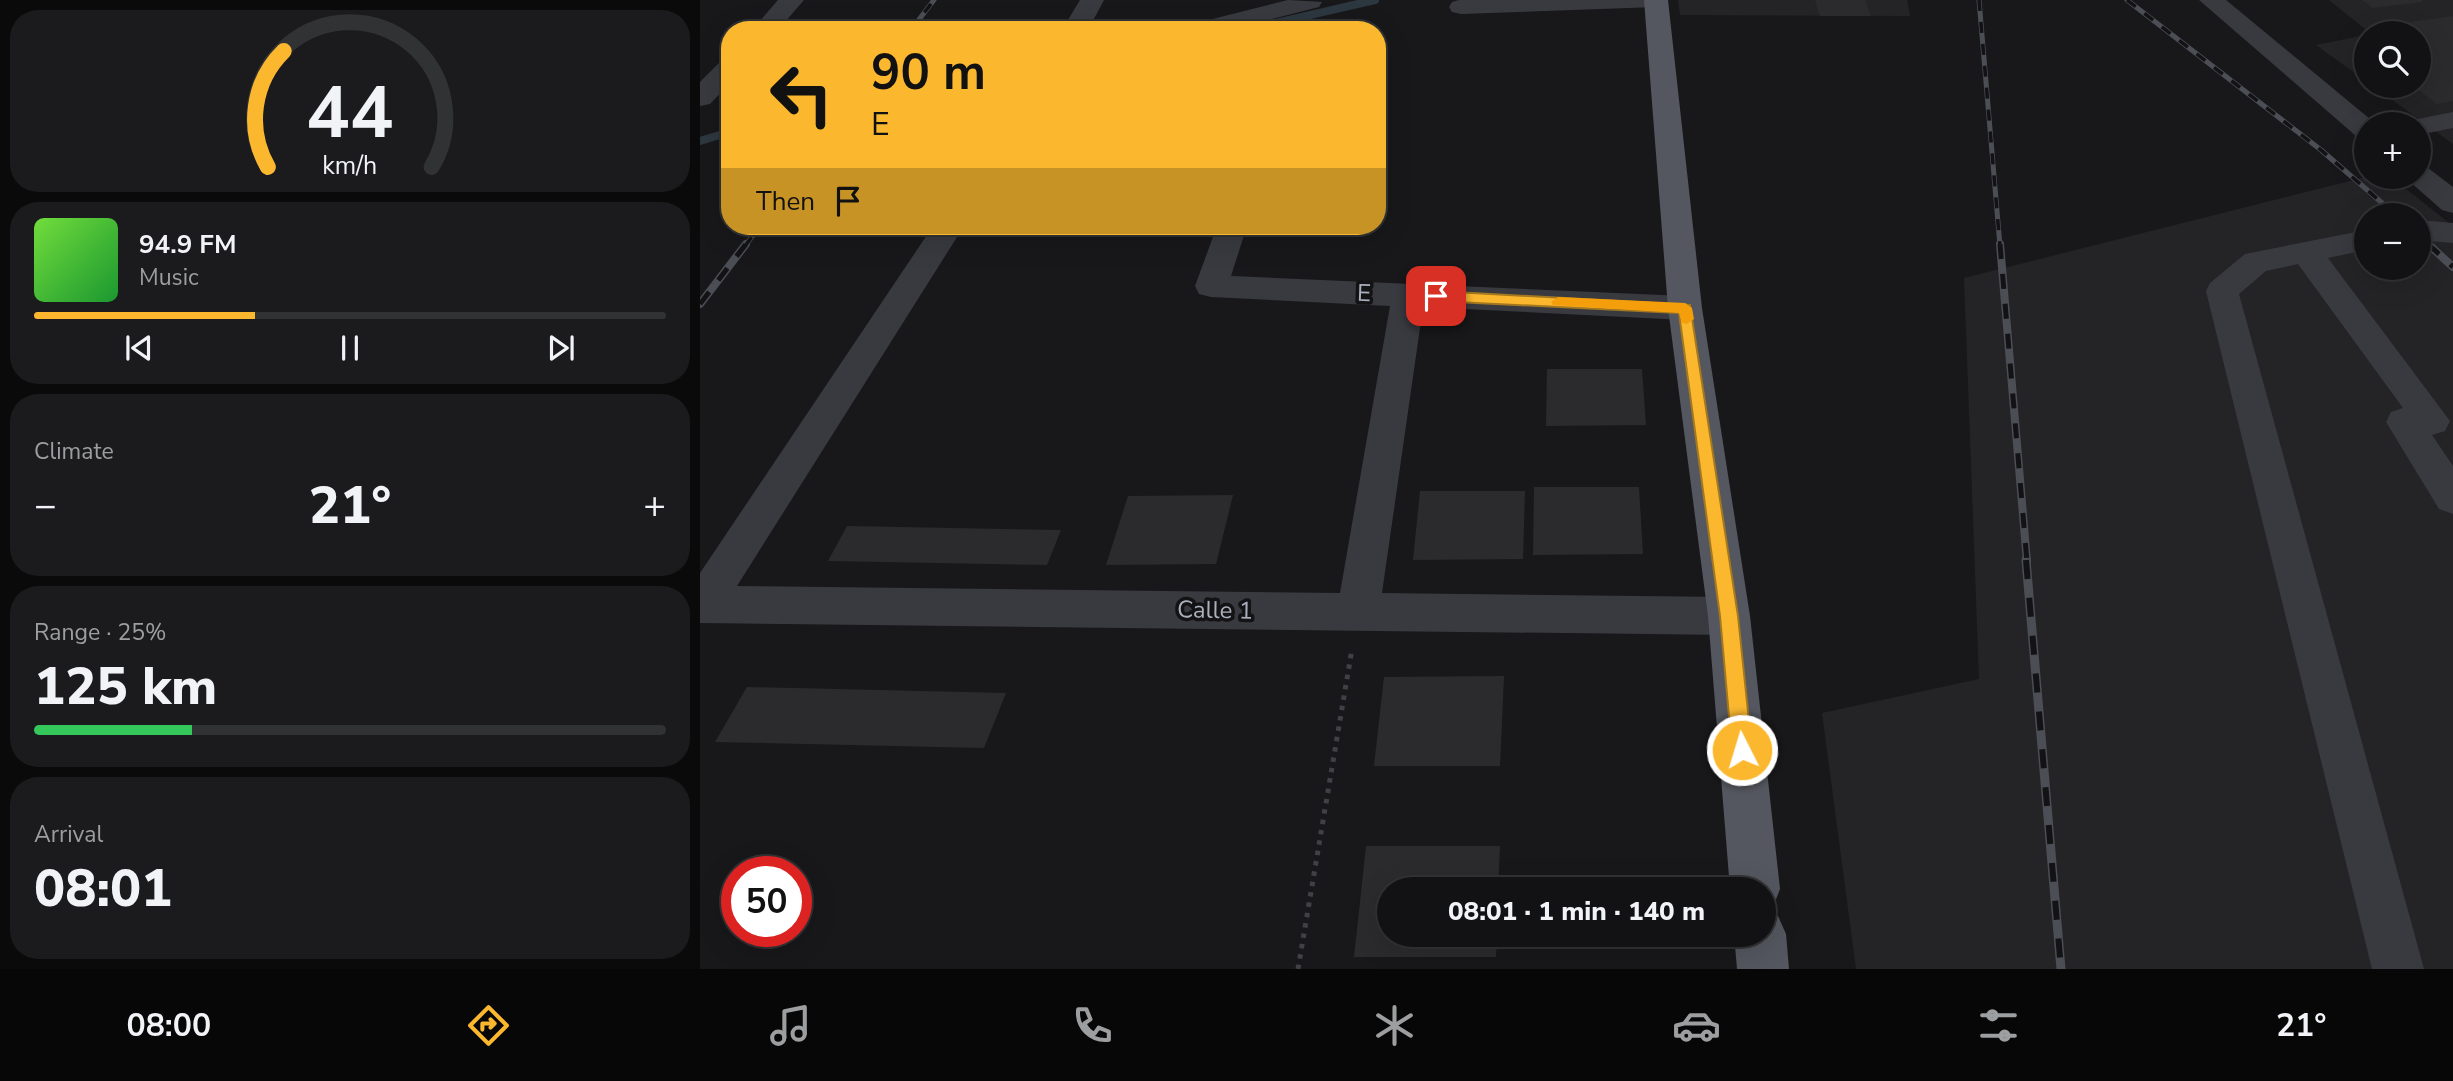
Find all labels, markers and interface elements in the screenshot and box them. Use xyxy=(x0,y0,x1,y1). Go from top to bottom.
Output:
map controls xyxy=(2354,21,2431,280)
button: search xyxy=(2354,21,2431,98)
text: 90 m xyxy=(871,39,986,106)
icon: left xyxy=(756,49,847,140)
text: 44 xyxy=(306,63,394,163)
text: E xyxy=(871,103,890,146)
button: + xyxy=(2354,112,2431,189)
text: km/h xyxy=(322,149,378,183)
icon: arrive xyxy=(829,182,867,220)
text: Then xyxy=(756,184,815,219)
button: − xyxy=(2354,203,2431,280)
text: 94.9 FM xyxy=(139,227,236,262)
text: Music xyxy=(139,262,199,293)
pin xyxy=(1406,266,1466,326)
street label: E xyxy=(1356,277,1372,309)
icon: arrive xyxy=(1417,277,1455,315)
icon: previous xyxy=(120,329,158,367)
icon: pause xyxy=(331,329,369,367)
icon: next xyxy=(542,329,580,367)
text: Climate xyxy=(34,436,114,467)
text: 21° xyxy=(309,470,391,541)
text: − xyxy=(34,480,57,531)
text: + xyxy=(643,480,666,531)
street label: Calle 1 xyxy=(1177,593,1253,627)
text: Range · 25% xyxy=(34,617,166,648)
text: 125 km xyxy=(34,651,217,722)
position arrow xyxy=(1705,713,1779,787)
text: Arrival xyxy=(34,819,103,850)
text: 08:01 xyxy=(34,853,172,924)
speed limit sign: 50 xyxy=(721,856,812,947)
text: 08:01 · 1 min · 140 m xyxy=(1448,894,1705,929)
icon: directions xyxy=(464,1001,513,1050)
icon: music xyxy=(766,1001,815,1050)
icon: phone xyxy=(1068,1001,1117,1050)
icon: climate xyxy=(1370,1001,1419,1050)
icon: car xyxy=(1672,1001,1721,1050)
icon: filters xyxy=(1974,1001,2023,1050)
text: 08:00 xyxy=(126,1004,211,1047)
text: 21° xyxy=(2276,1004,2326,1047)

